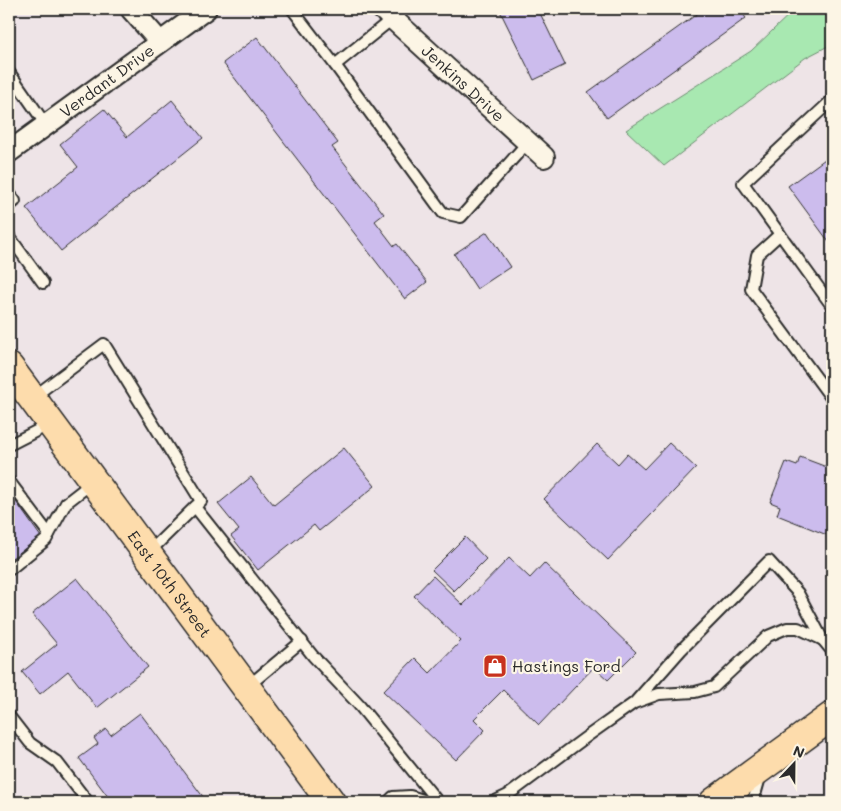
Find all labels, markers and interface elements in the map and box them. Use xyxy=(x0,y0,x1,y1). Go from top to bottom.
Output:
street label: Verdant Drive xyxy=(55,39,158,122)
street label: Jenkins Drive xyxy=(418,40,509,126)
street label: East 10th Street xyxy=(123,526,217,642)
shop icon: Hastings Ford xyxy=(482,653,508,679)
place label: Hastings Ford xyxy=(512,655,621,676)
north arrow xyxy=(768,738,818,788)
text: N xyxy=(791,741,808,762)

